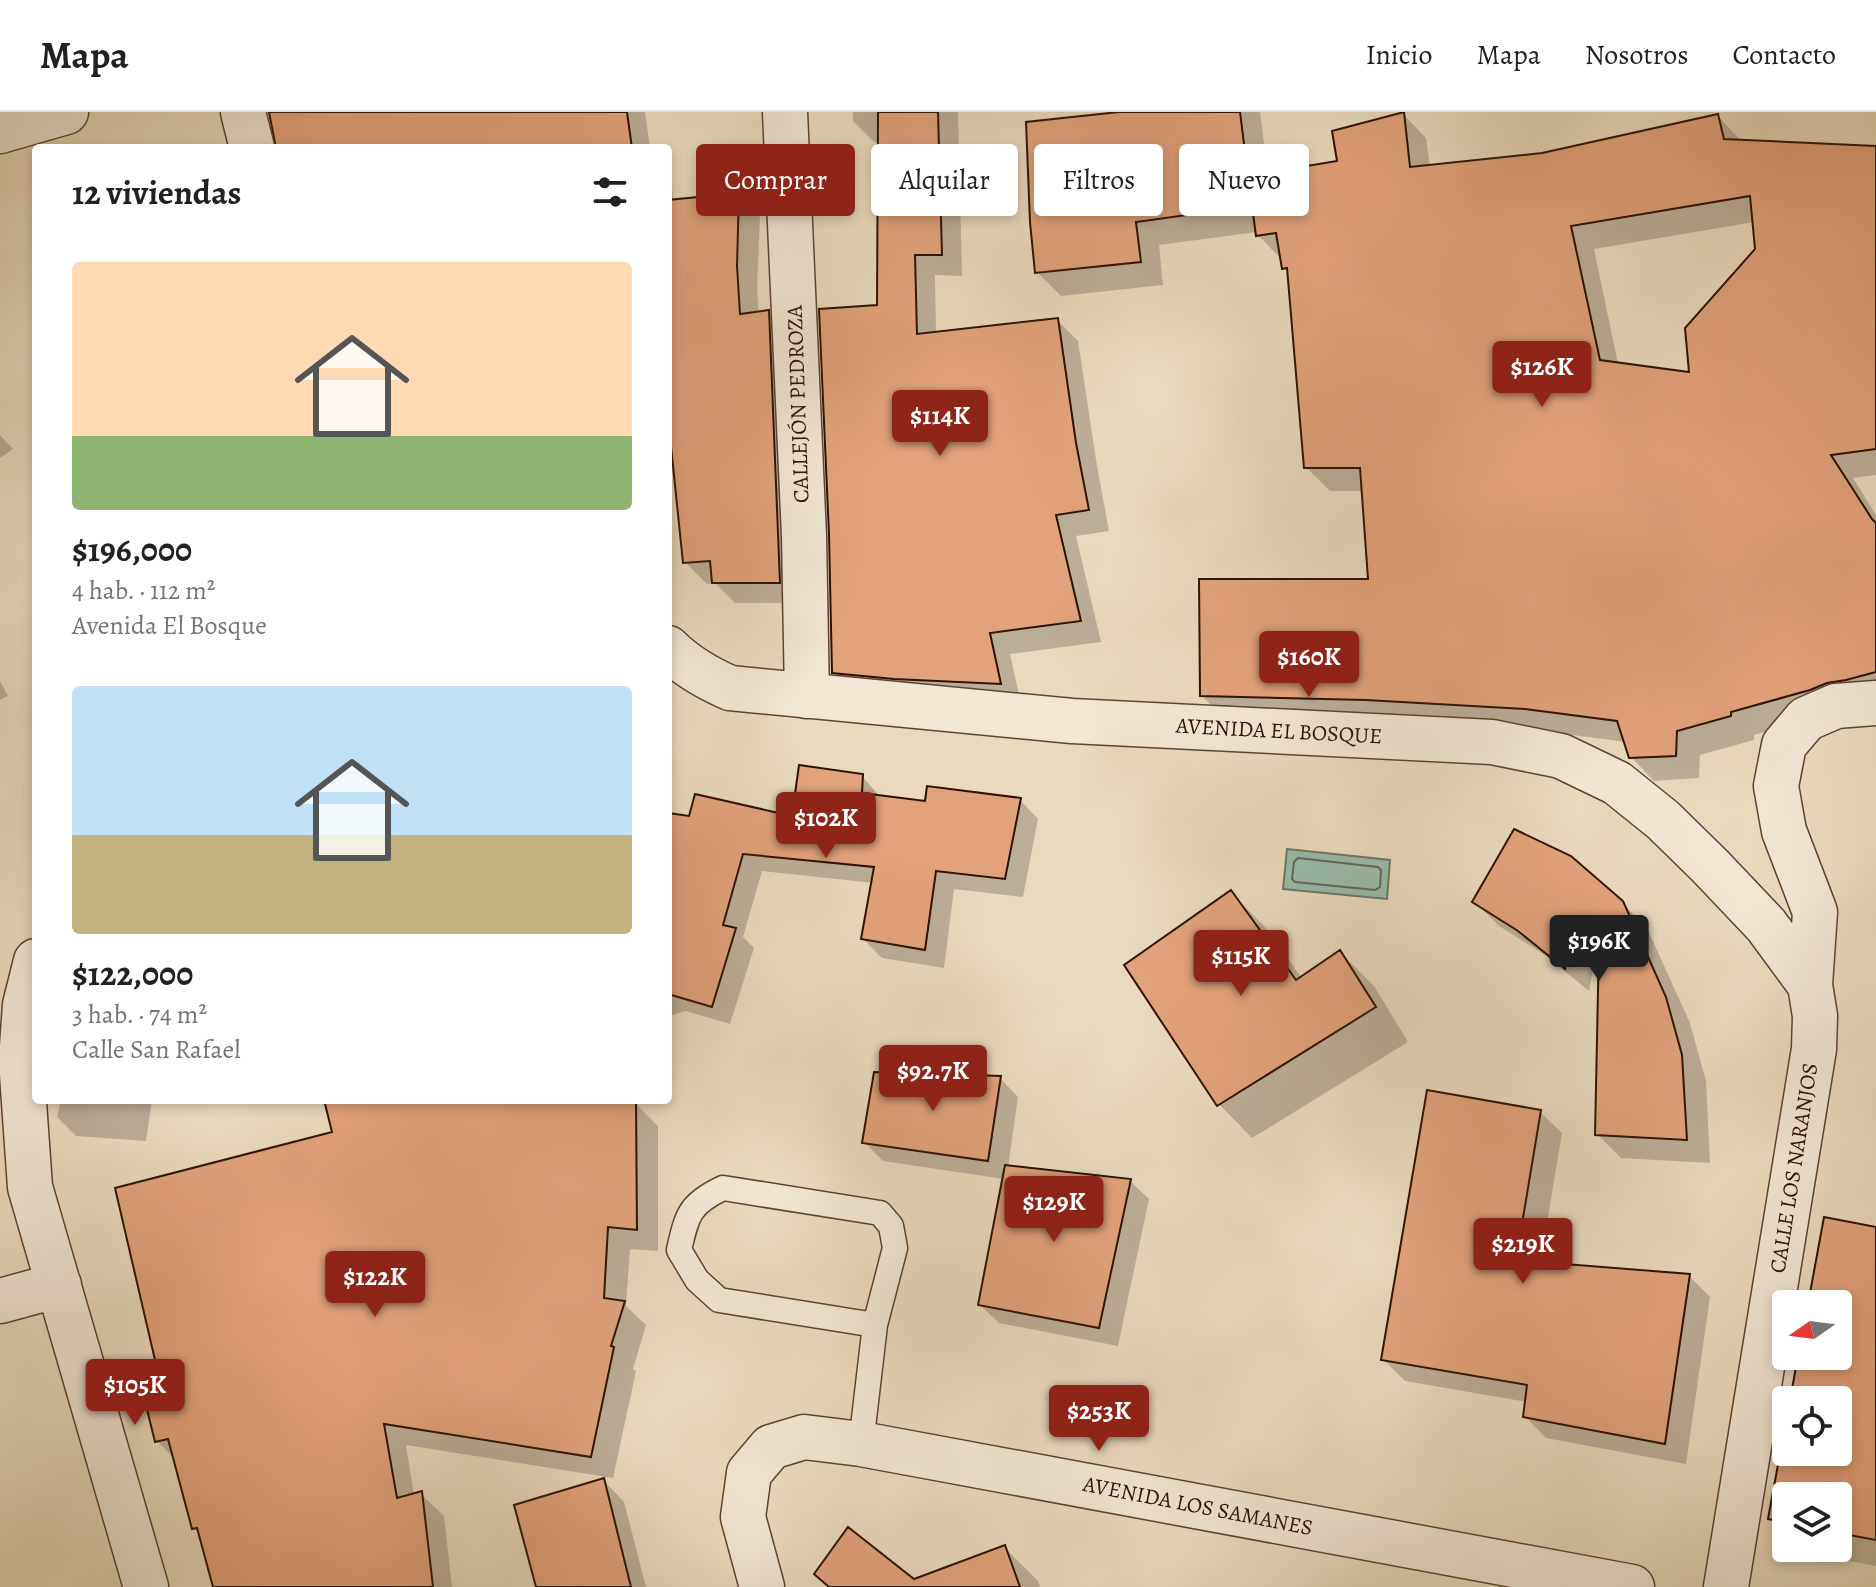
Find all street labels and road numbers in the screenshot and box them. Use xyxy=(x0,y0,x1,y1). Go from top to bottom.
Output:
street label: CALLEJÓN PEDROZA xyxy=(780,303,816,503)
street label: AVENIDA EL BOSQUE xyxy=(1174,711,1383,751)
street label: CALLE LOS NARANJOS xyxy=(1763,1061,1825,1275)
street label: AVENIDA LOS SAMANES xyxy=(1080,1469,1315,1543)

